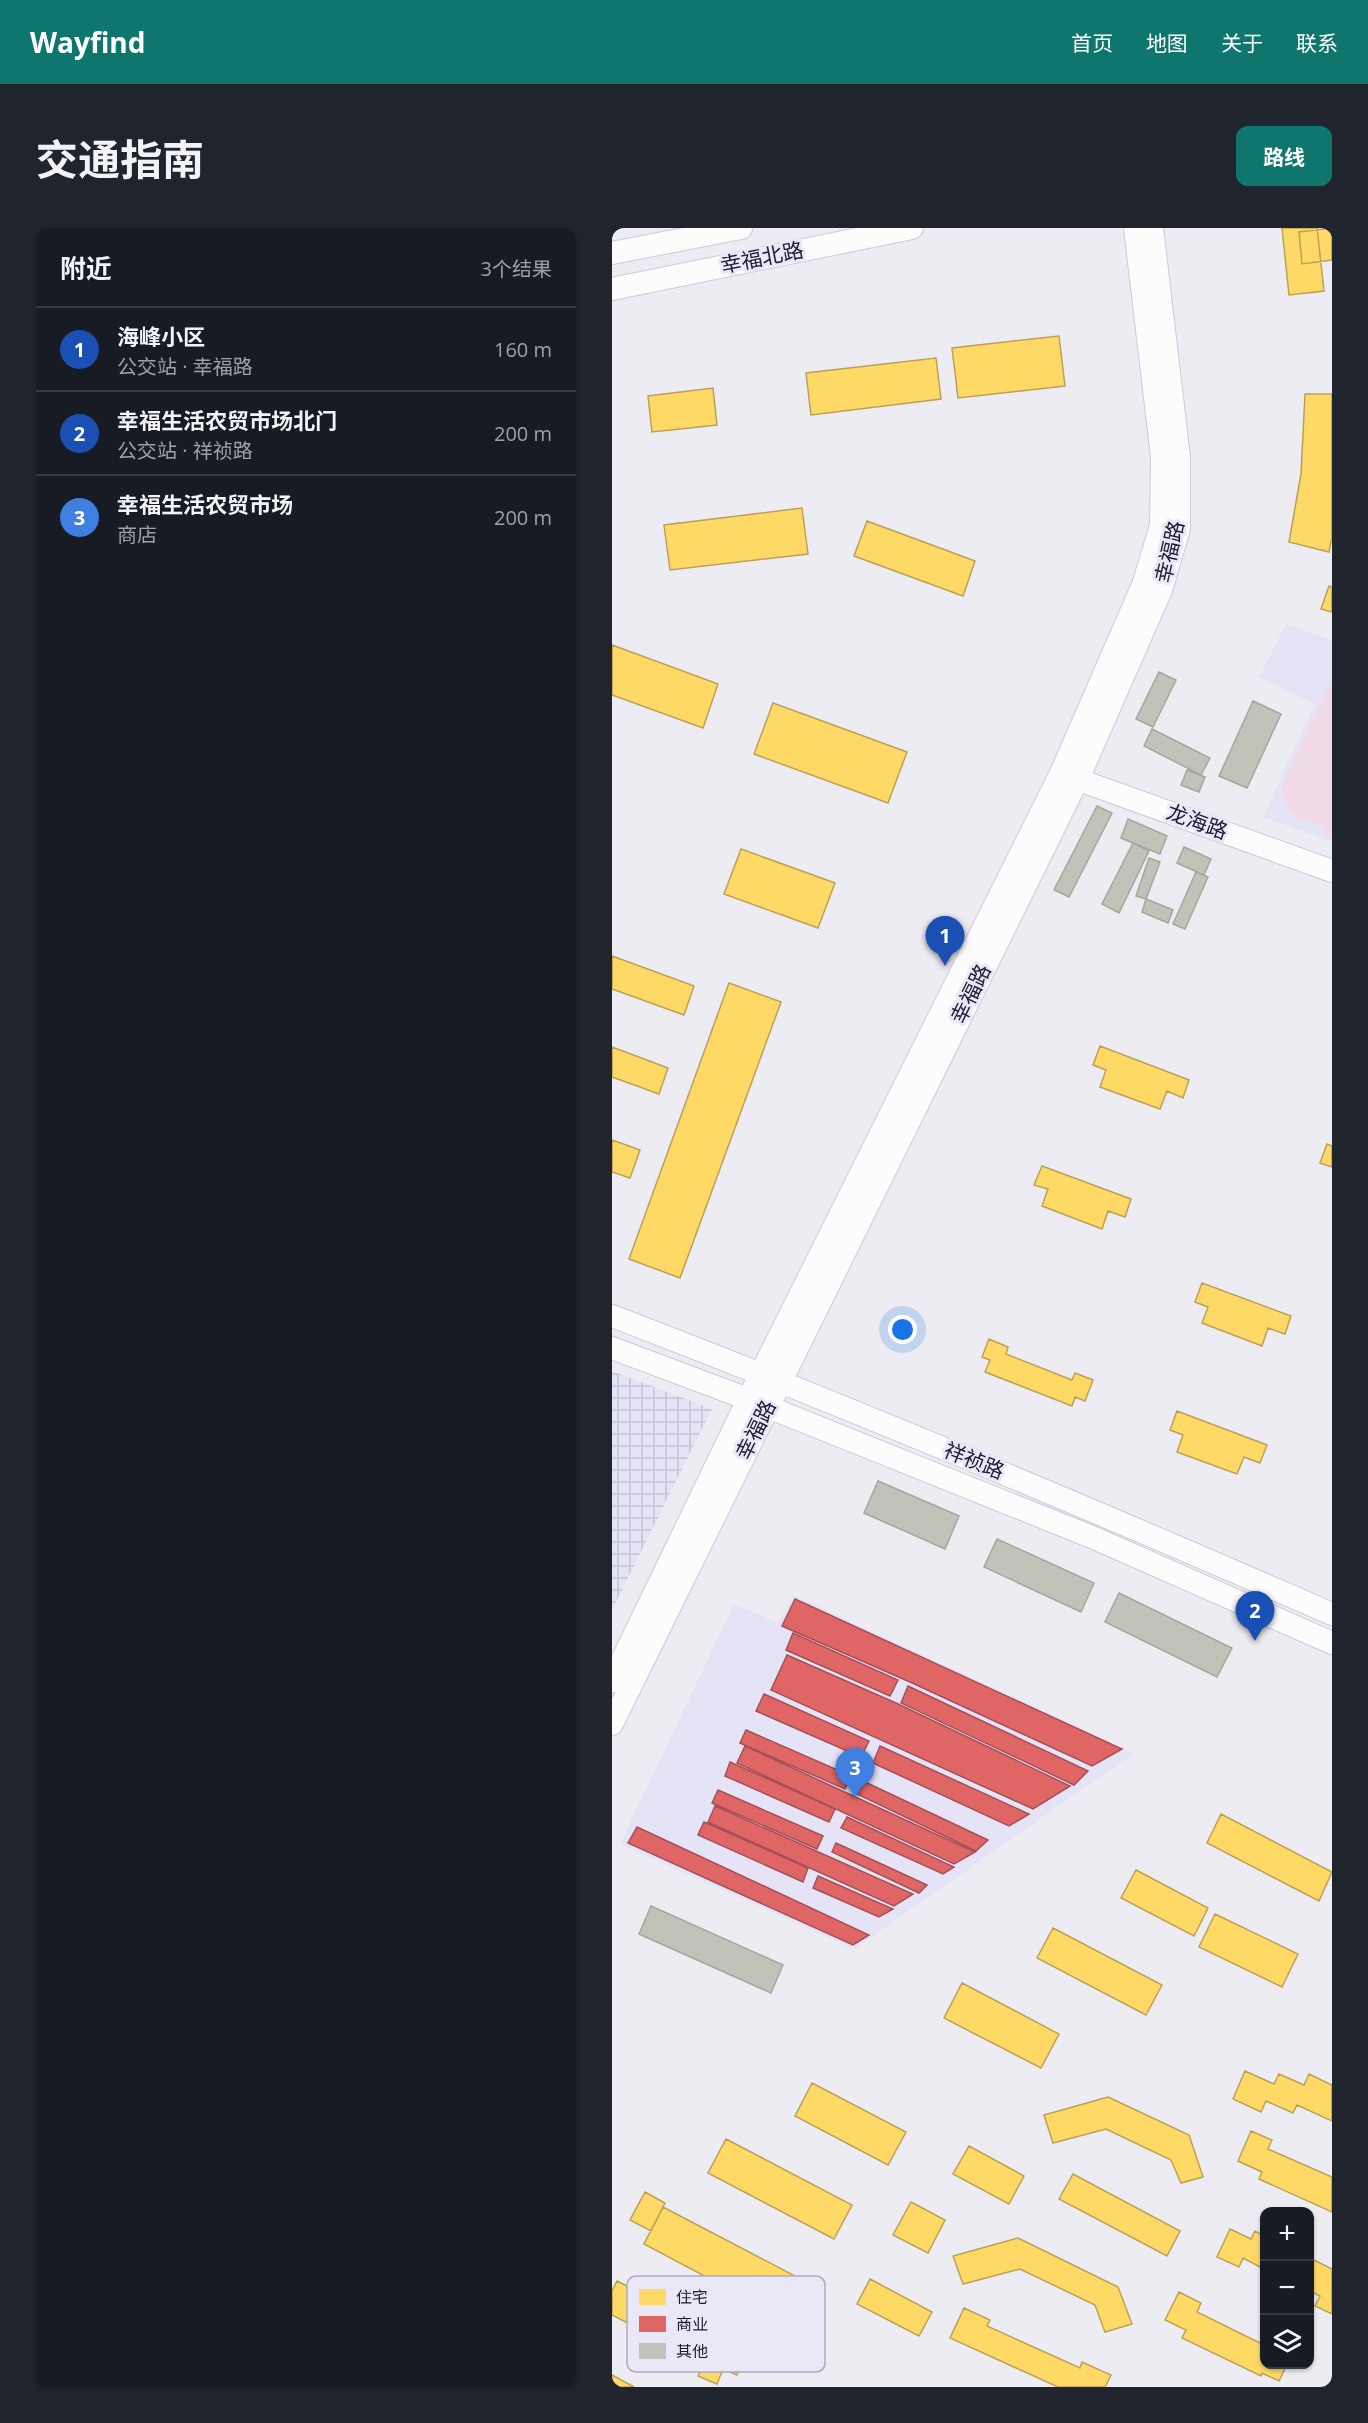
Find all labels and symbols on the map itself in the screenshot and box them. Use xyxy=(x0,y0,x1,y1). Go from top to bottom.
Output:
street label: 幸福北路 xyxy=(718,235,806,279)
street label: 幸福路 xyxy=(1148,518,1190,586)
street label: 龙海路 xyxy=(1163,797,1232,845)
pin: 1 xyxy=(926,916,964,966)
street label: 幸福路 xyxy=(944,959,996,1028)
your location xyxy=(888,1315,917,1344)
street label: 幸福路 xyxy=(729,1395,781,1464)
street label: 祥祯路 xyxy=(940,1435,1009,1485)
pin: 2 xyxy=(1236,1592,1274,1641)
pin: 3 xyxy=(836,1748,874,1798)
legend xyxy=(627,2276,825,2372)
text: 住宅 xyxy=(676,2286,708,2308)
text: 商业 xyxy=(676,2313,708,2335)
text: 其他 xyxy=(676,2340,708,2362)

